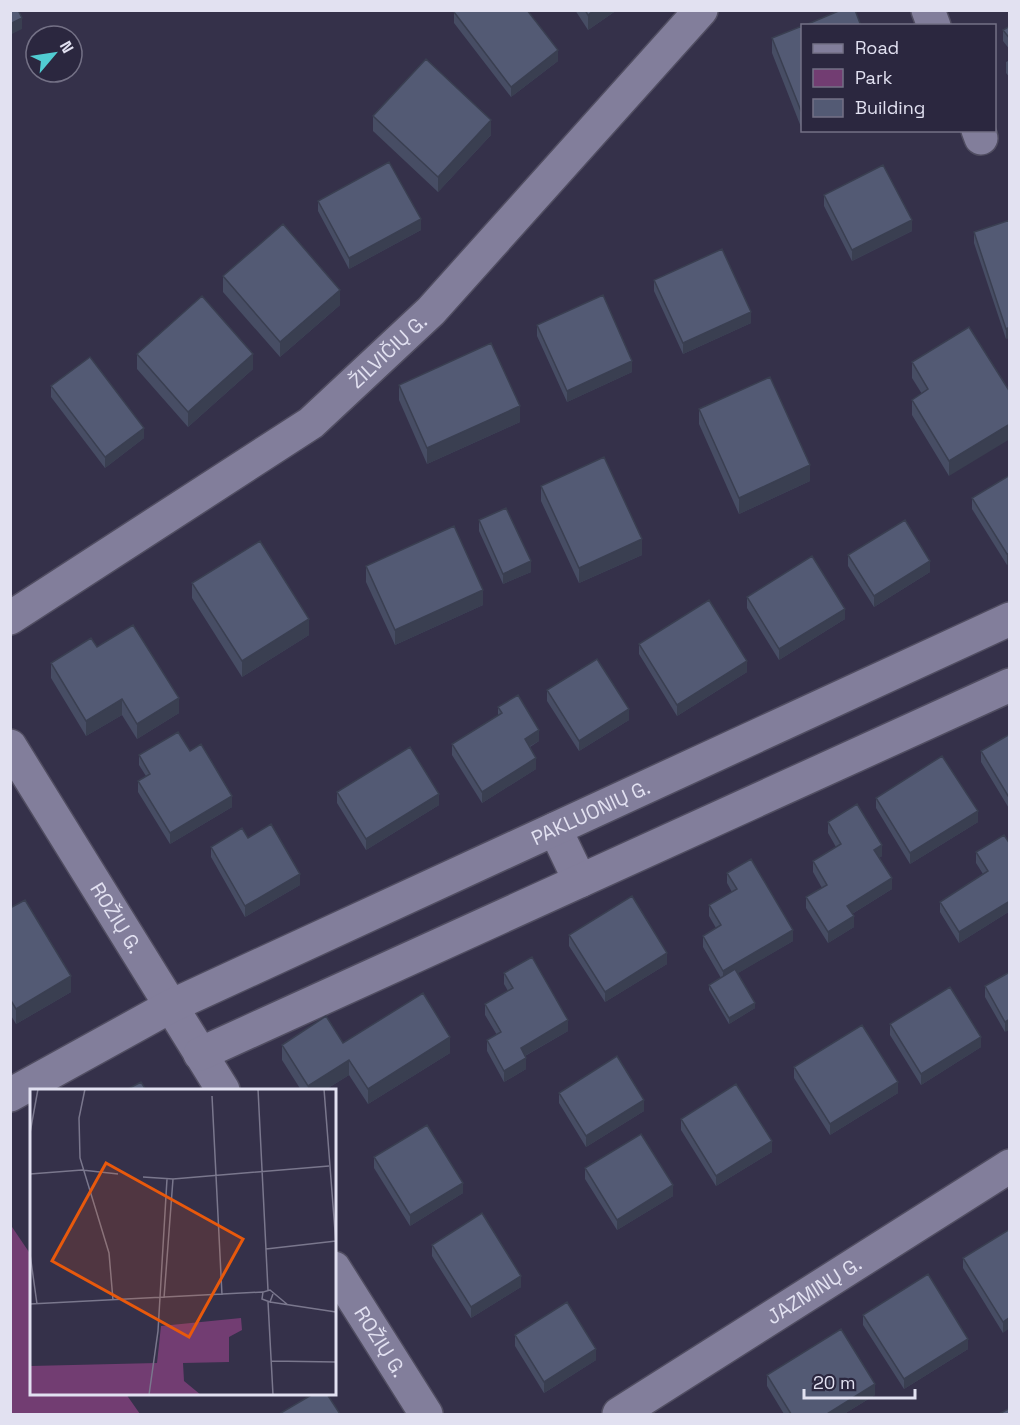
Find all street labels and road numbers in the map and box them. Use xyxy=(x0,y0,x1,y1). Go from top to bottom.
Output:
street label: ŽILVIČIŲ G. xyxy=(343,308,433,394)
street label: PAKLUONIŲ G. xyxy=(527,774,654,851)
street label: ROŽIŲ G. xyxy=(85,877,148,958)
street label: JAZMINŲ G. xyxy=(762,1250,866,1330)
street label: ROŽIŲ G. xyxy=(348,1301,412,1382)

